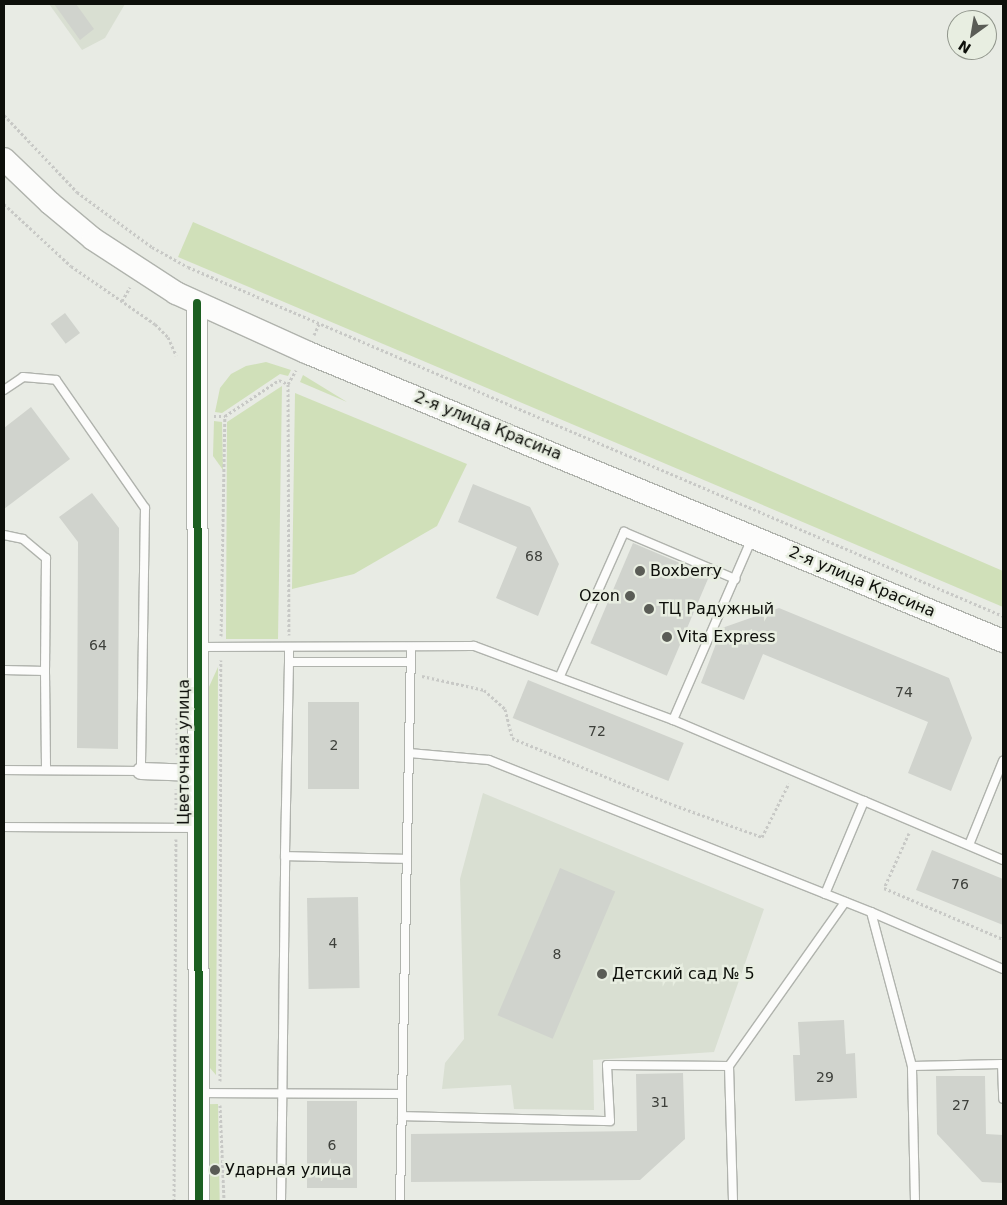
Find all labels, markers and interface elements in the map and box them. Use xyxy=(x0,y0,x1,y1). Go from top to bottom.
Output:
north arrow xyxy=(947,10,997,60)
text: N xyxy=(955,37,974,57)
street label: 2-я улица Красина xyxy=(411,388,565,464)
street label: 2-я улица Красина xyxy=(786,542,938,622)
house number: 68 xyxy=(525,548,543,564)
place label: Boxberry xyxy=(650,561,722,581)
marker: Boxberry xyxy=(634,565,646,577)
place label: Ozon xyxy=(579,586,620,606)
marker: Ozon xyxy=(624,590,636,602)
place label: ТЦ Радужный xyxy=(659,599,774,619)
marker: ТЦ Радужный xyxy=(643,603,655,615)
place label: Vita Express xyxy=(677,627,776,647)
marker: Vita Express xyxy=(661,631,673,643)
house number: 64 xyxy=(89,637,107,653)
street label: Цветочная улица xyxy=(174,679,194,825)
house number: 74 xyxy=(895,684,913,700)
house number: 72 xyxy=(588,723,606,739)
house number: 2 xyxy=(330,737,338,753)
house number: 76 xyxy=(951,876,969,892)
house number: 4 xyxy=(329,935,337,951)
house number: 8 xyxy=(553,946,561,962)
place label: Детский сад № 5 xyxy=(612,964,755,984)
marker: Детский сад № 5 xyxy=(596,968,608,980)
house number: 29 xyxy=(816,1069,834,1085)
house number: 31 xyxy=(651,1094,669,1110)
house number: 27 xyxy=(952,1097,970,1113)
house number: 6 xyxy=(328,1137,336,1153)
place label: Ударная улица xyxy=(225,1160,352,1180)
marker: Ударная улица xyxy=(209,1164,221,1176)

